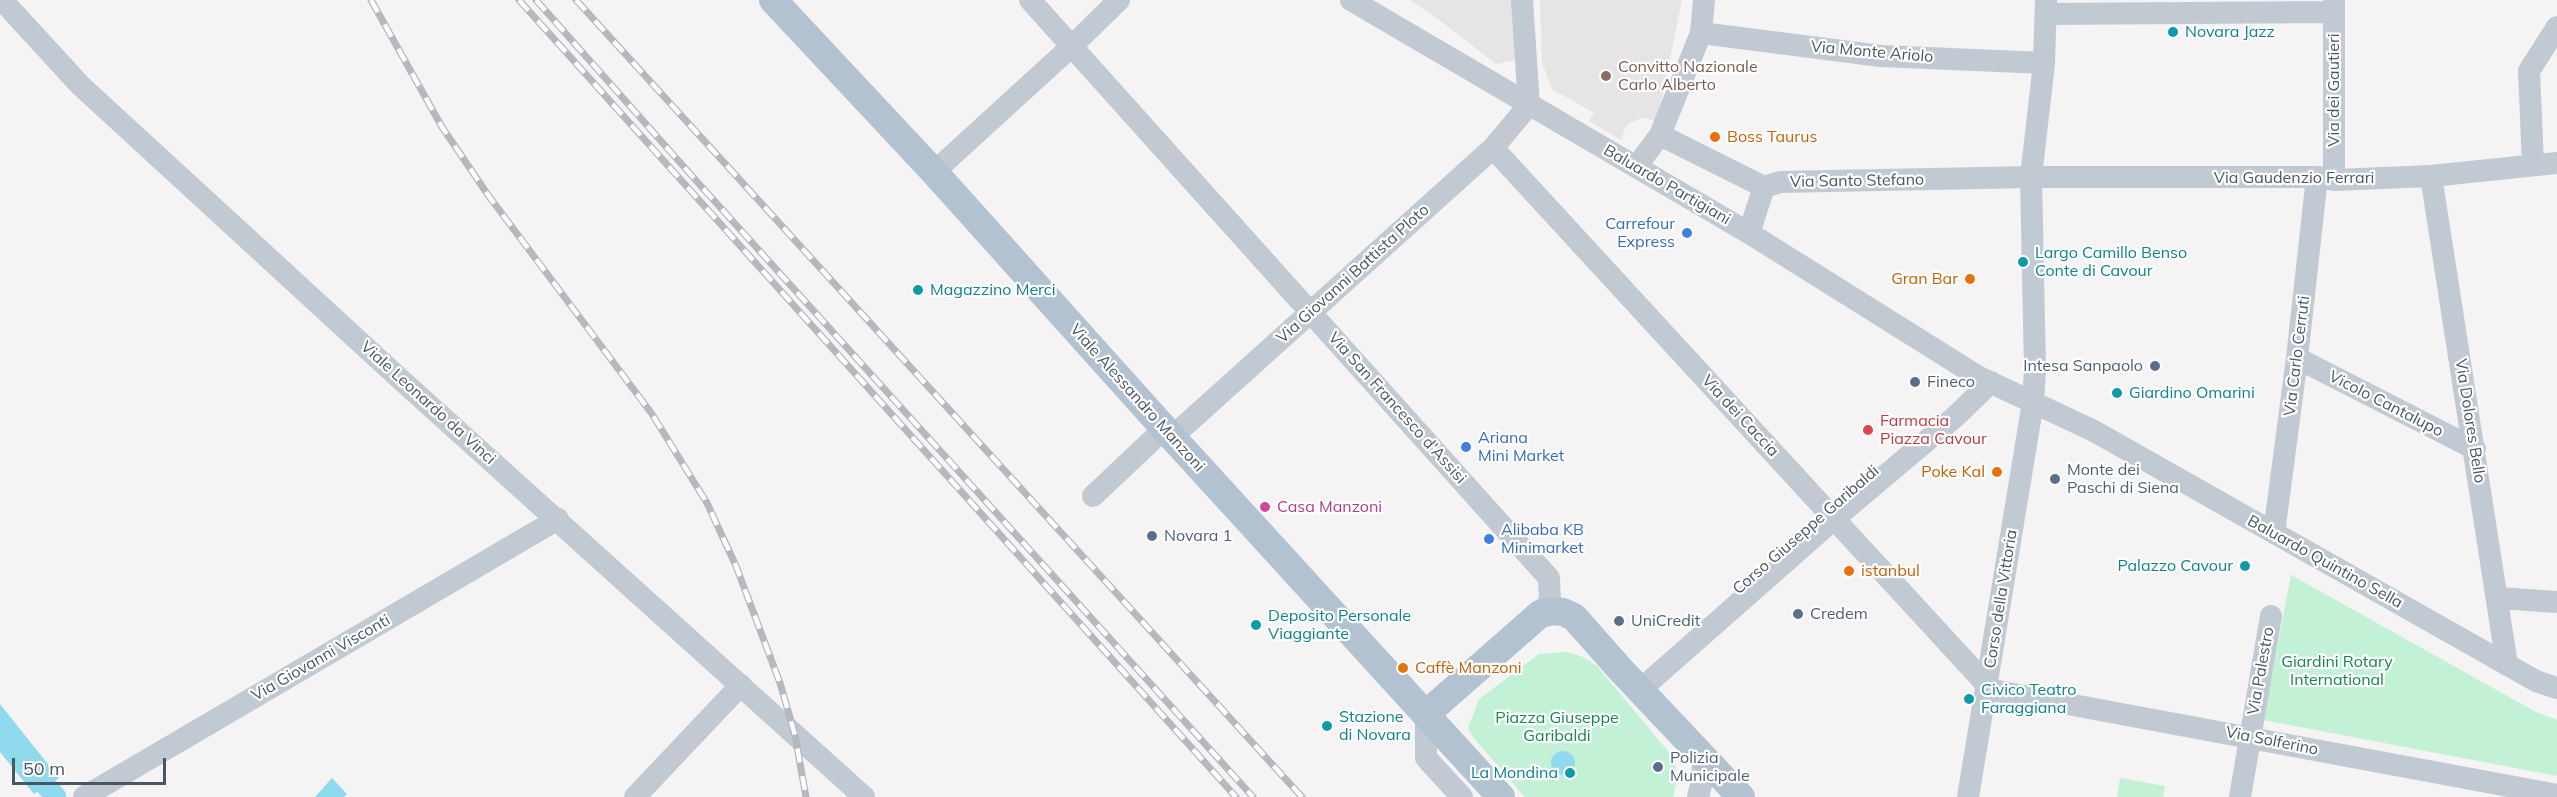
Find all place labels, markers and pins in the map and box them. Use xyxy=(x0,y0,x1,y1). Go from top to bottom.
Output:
place label: Novara Jazz xyxy=(2185,22,2275,42)
marker: Novara Jazz xyxy=(2166,25,2180,39)
place label: Convitto Nazionale Carlo Alberto xyxy=(1618,57,1758,95)
marker: Convitto Nazionale Carlo Alberto xyxy=(1599,69,1613,83)
place label: Boss Taurus xyxy=(1727,127,1817,147)
marker: Boss Taurus xyxy=(1708,130,1722,144)
place label: Carrefour Express xyxy=(1605,214,1675,252)
marker: Carrefour Express xyxy=(1680,226,1694,240)
place label: Largo Camillo Benso Conte di Cavour xyxy=(2035,243,2187,281)
marker: Largo Camillo Benso Conte di Cavour xyxy=(2016,255,2030,269)
place label: Gran Bar xyxy=(1891,269,1958,289)
marker: Gran Bar xyxy=(1963,272,1977,286)
place label: Magazzino Merci xyxy=(930,280,1056,300)
marker: Magazzino Merci xyxy=(911,283,925,297)
place label: Intesa Sanpaolo xyxy=(2023,356,2143,376)
marker: Intesa Sanpaolo xyxy=(2148,359,2162,373)
place label: Fineco xyxy=(1927,372,1975,392)
marker: Fineco xyxy=(1908,375,1922,389)
place label: Giardino Omarini xyxy=(2129,383,2255,403)
marker: Giardino Omarini xyxy=(2110,386,2124,400)
place label: Farmacia Piazza Cavour xyxy=(1880,411,1987,449)
marker: Farmacia Piazza Cavour xyxy=(1861,423,1875,437)
place label: Ariana Mini Market xyxy=(1478,428,1564,466)
marker: Ariana Mini Market xyxy=(1459,440,1473,454)
place label: Monte dei Paschi di Siena xyxy=(2067,460,2179,498)
place label: Poke Kal xyxy=(1921,462,1985,482)
marker: Poke Kal xyxy=(1990,465,2004,479)
marker: Monte dei Paschi di Siena xyxy=(2048,472,2062,486)
place label: Casa Manzoni xyxy=(1277,497,1382,517)
marker: Casa Manzoni xyxy=(1258,500,1272,514)
place label: Alibaba KB Minimarket xyxy=(1501,520,1584,558)
place label: Novara 1 xyxy=(1164,526,1232,546)
marker: Novara 1 xyxy=(1145,529,1159,543)
marker: Alibaba KB Minimarket xyxy=(1482,532,1496,546)
place label: Palazzo Cavour xyxy=(2117,556,2233,576)
marker: Palazzo Cavour xyxy=(2238,559,2252,573)
place label: istanbul xyxy=(1861,561,1920,581)
marker: istanbul xyxy=(1842,564,1856,578)
place label: Credem xyxy=(1810,604,1868,624)
place label: Deposito Personale Viaggiante xyxy=(1268,606,1411,644)
marker: Credem xyxy=(1791,607,1805,621)
place label: UniCredit xyxy=(1631,611,1700,631)
marker: UniCredit xyxy=(1612,614,1626,628)
marker: Deposito Personale Viaggiante xyxy=(1249,618,1263,632)
place label: Caffè Manzoni xyxy=(1415,658,1522,678)
marker: Caffè Manzoni xyxy=(1396,661,1410,675)
place label: Civico Teatro Faraggiana xyxy=(1981,680,2076,718)
marker: Civico Teatro Faraggiana xyxy=(1962,692,1976,706)
place label: Stazione di Novara xyxy=(1339,707,1411,745)
marker: Stazione di Novara xyxy=(1320,719,1334,733)
place label: Polizia Municipale xyxy=(1670,748,1750,786)
marker: Polizia Municipale xyxy=(1651,760,1665,774)
place label: La Mondina xyxy=(1471,763,1558,783)
marker: La Mondina xyxy=(1563,766,1577,780)

